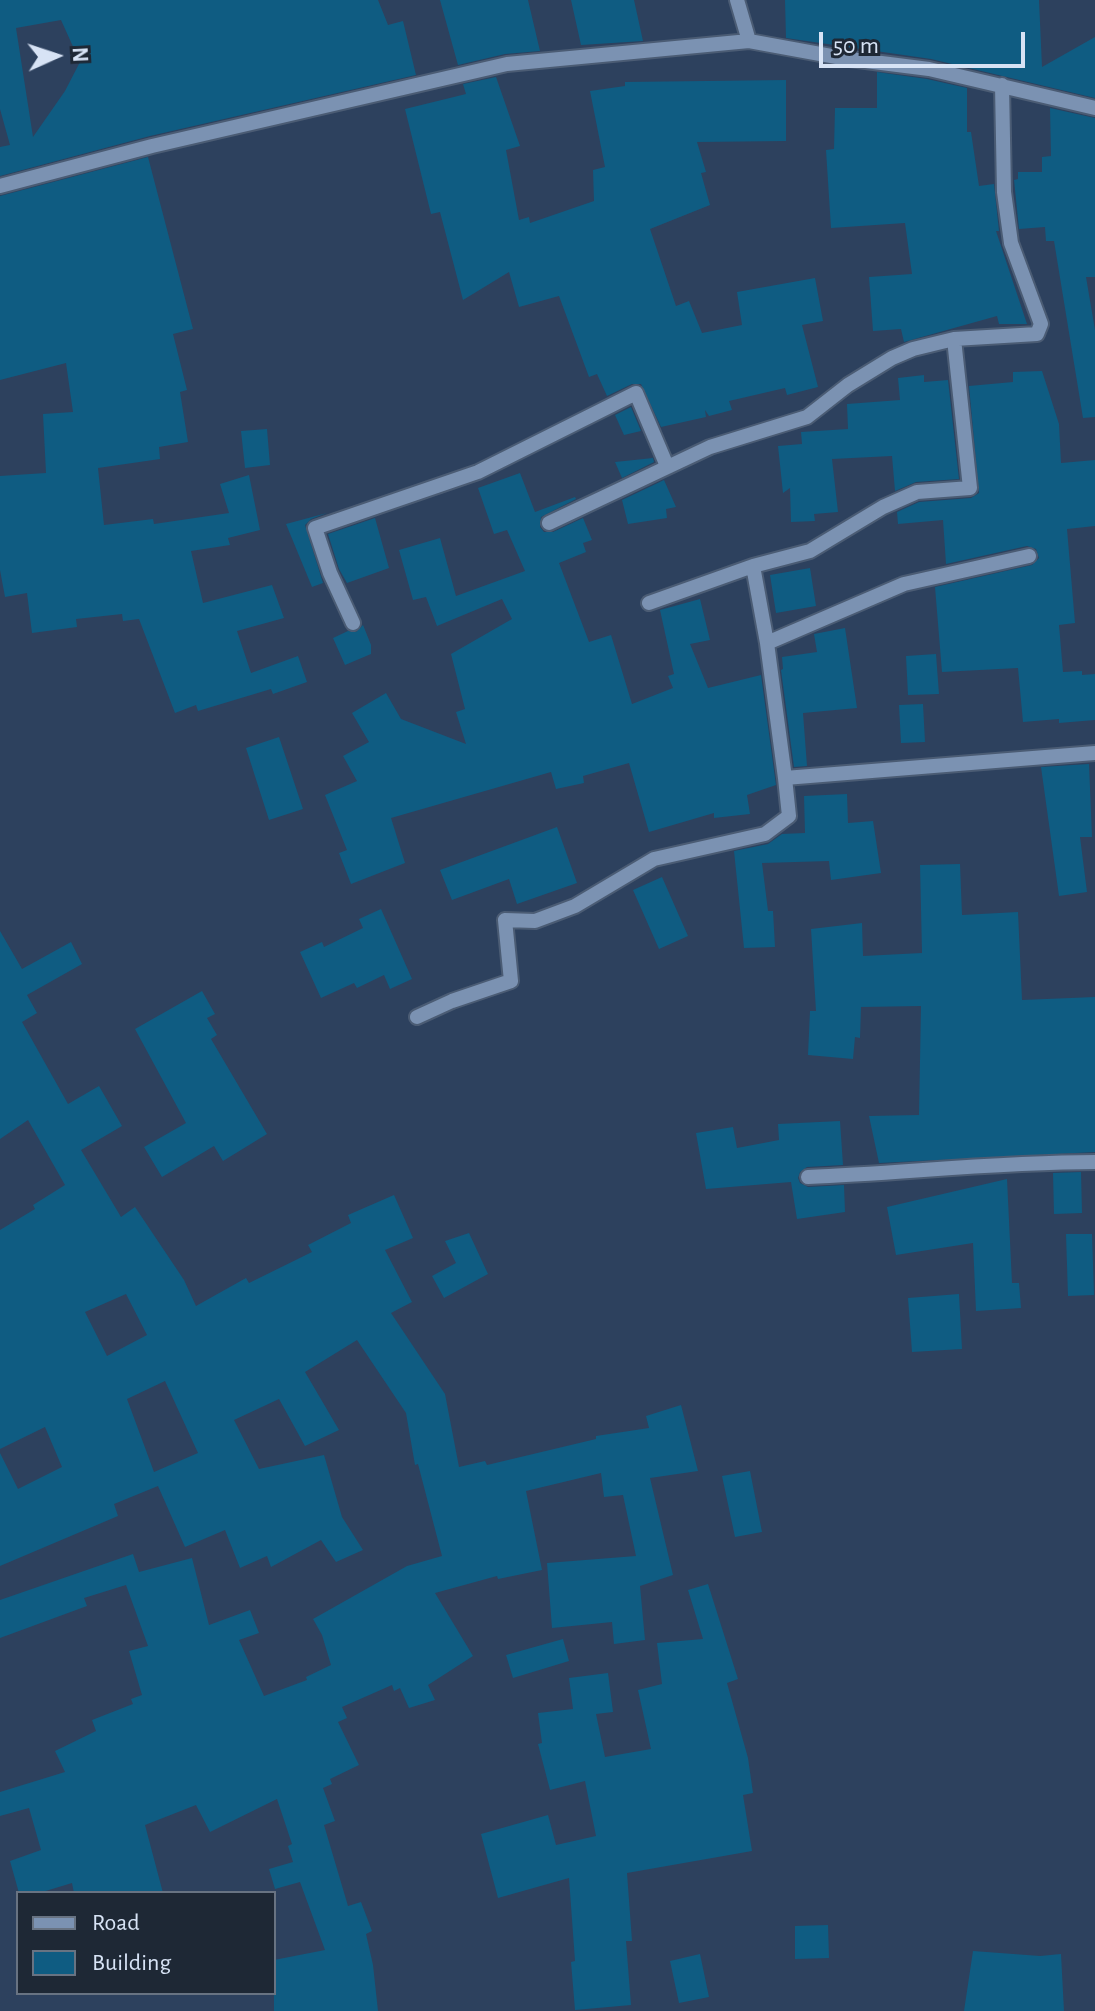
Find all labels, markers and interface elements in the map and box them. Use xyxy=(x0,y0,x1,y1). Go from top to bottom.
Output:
north arrow xyxy=(16,16,96,96)
scale bar xyxy=(823,16,1029,66)
text: 50 m xyxy=(833,34,879,58)
text: N xyxy=(69,47,91,63)
legend xyxy=(16,1891,276,1995)
text: Road xyxy=(92,1911,140,1935)
text: Building xyxy=(92,1951,171,1975)

